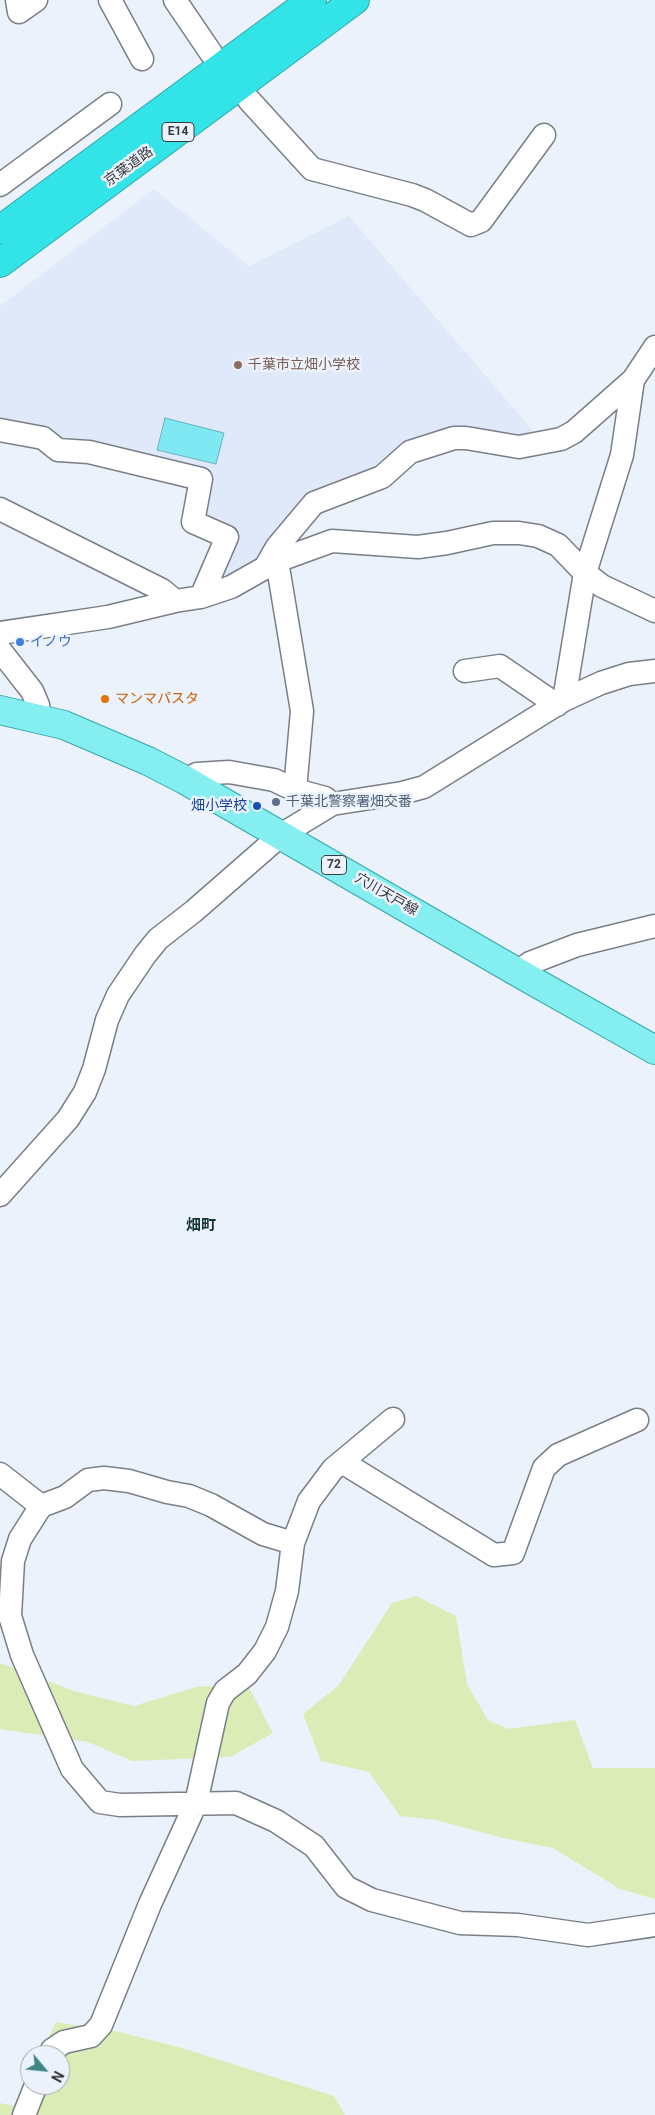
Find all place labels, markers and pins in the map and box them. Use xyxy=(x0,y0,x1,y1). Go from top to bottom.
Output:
place label: 千葉市立畑小学校 xyxy=(248,357,360,373)
marker: 千葉市立畑小学校 xyxy=(232,359,244,371)
place label: イノウ xyxy=(30,634,72,650)
marker: イノウ xyxy=(14,636,26,648)
place label: マンマパスタ xyxy=(115,691,199,707)
marker: マンマパスタ xyxy=(99,693,111,705)
place label: 千葉北警察署畑交番 xyxy=(286,794,412,810)
marker: 千葉北警察署畑交番 xyxy=(270,796,282,808)
place label: 畑小学校 xyxy=(191,798,247,814)
marker: 畑小学校 xyxy=(251,800,263,812)

